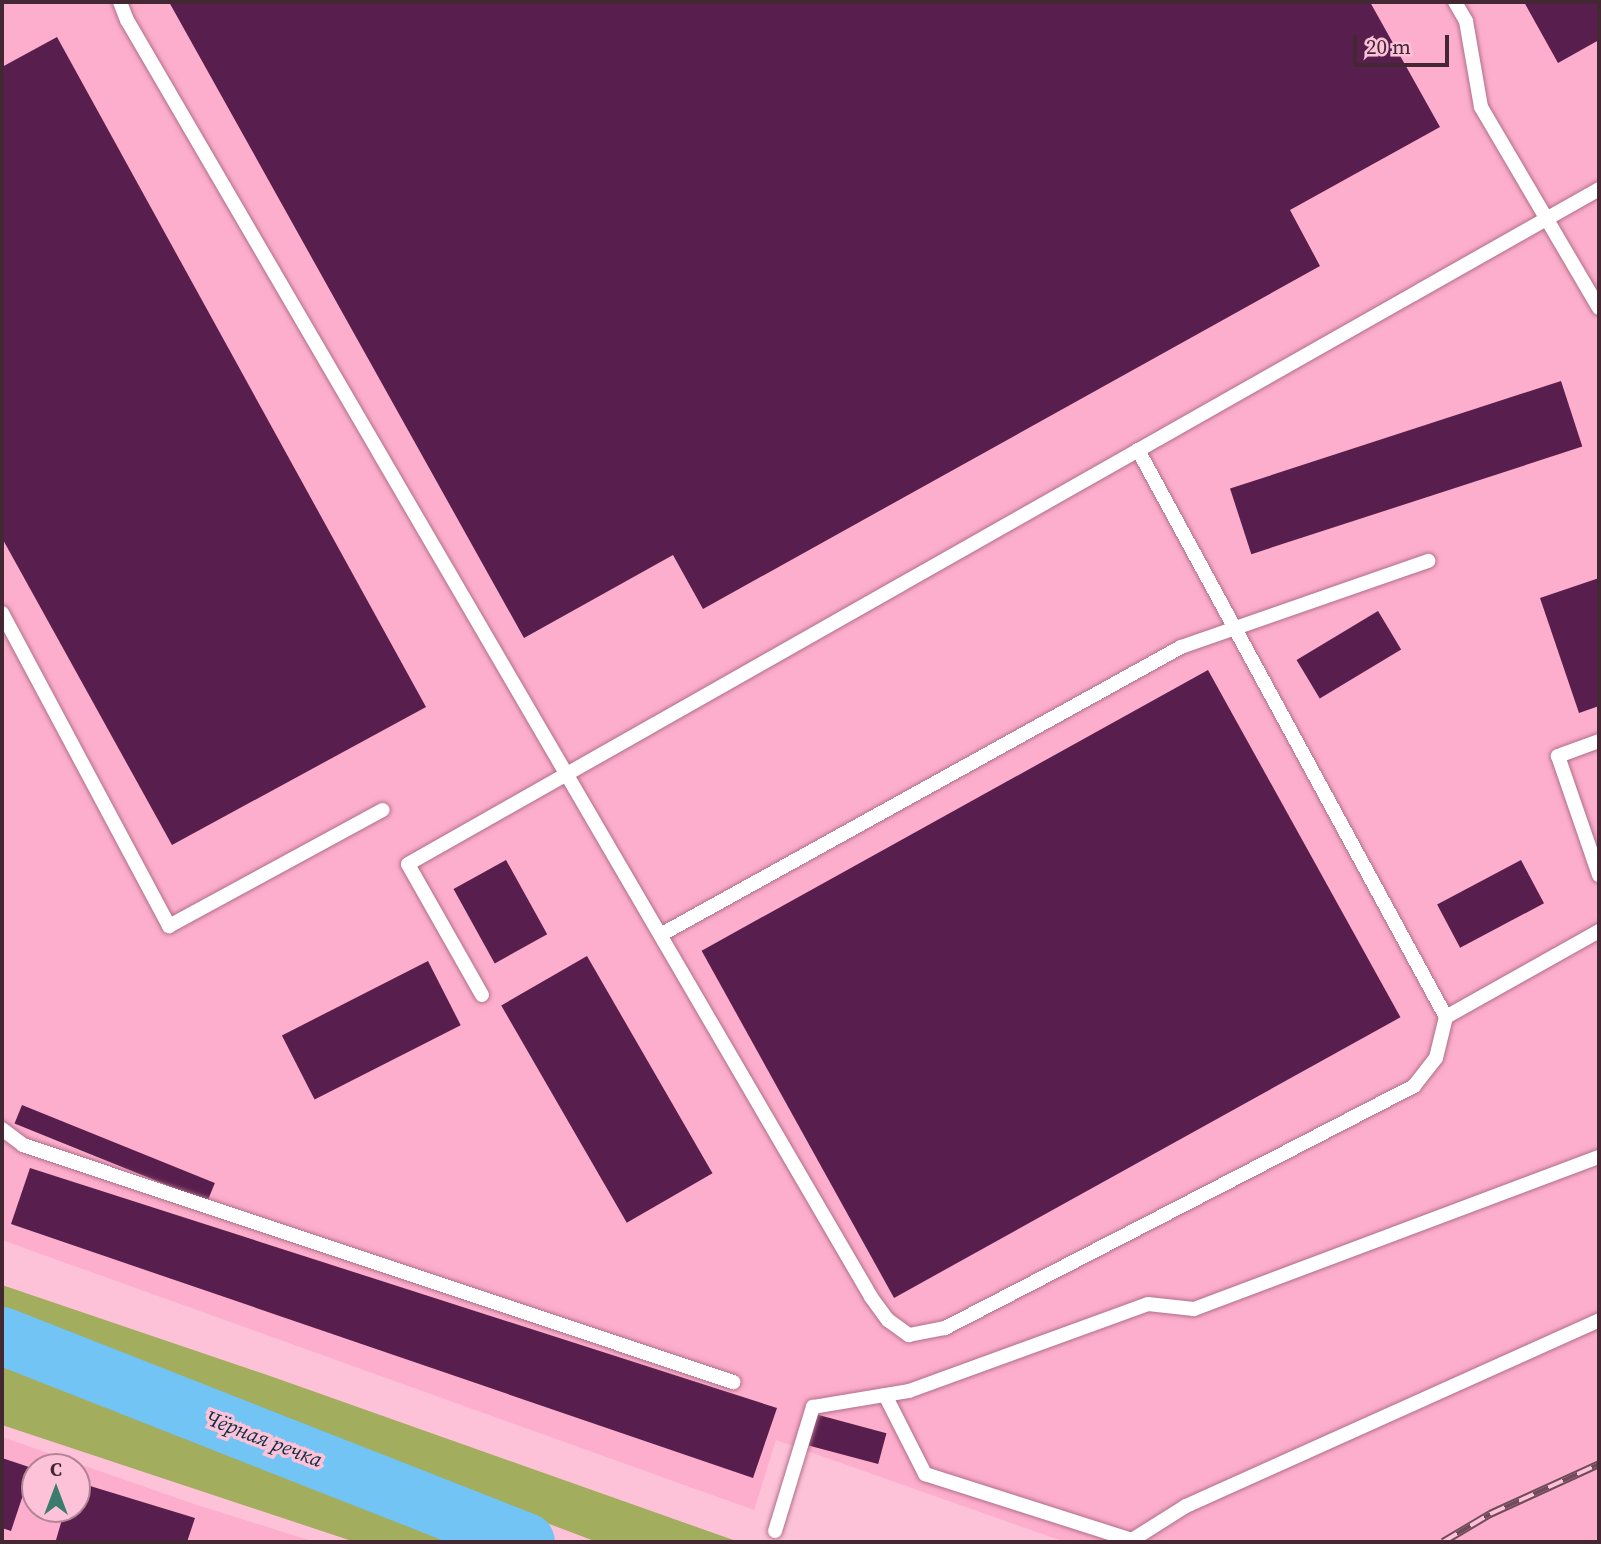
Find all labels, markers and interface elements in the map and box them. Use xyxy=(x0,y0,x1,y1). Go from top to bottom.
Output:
scale bar xyxy=(1356,21,1452,65)
text: 20 m xyxy=(1366,32,1411,61)
water label: Чёрная речка xyxy=(202,1405,326,1473)
north arrow xyxy=(21,1453,91,1523)
text: С xyxy=(50,1456,62,1482)

